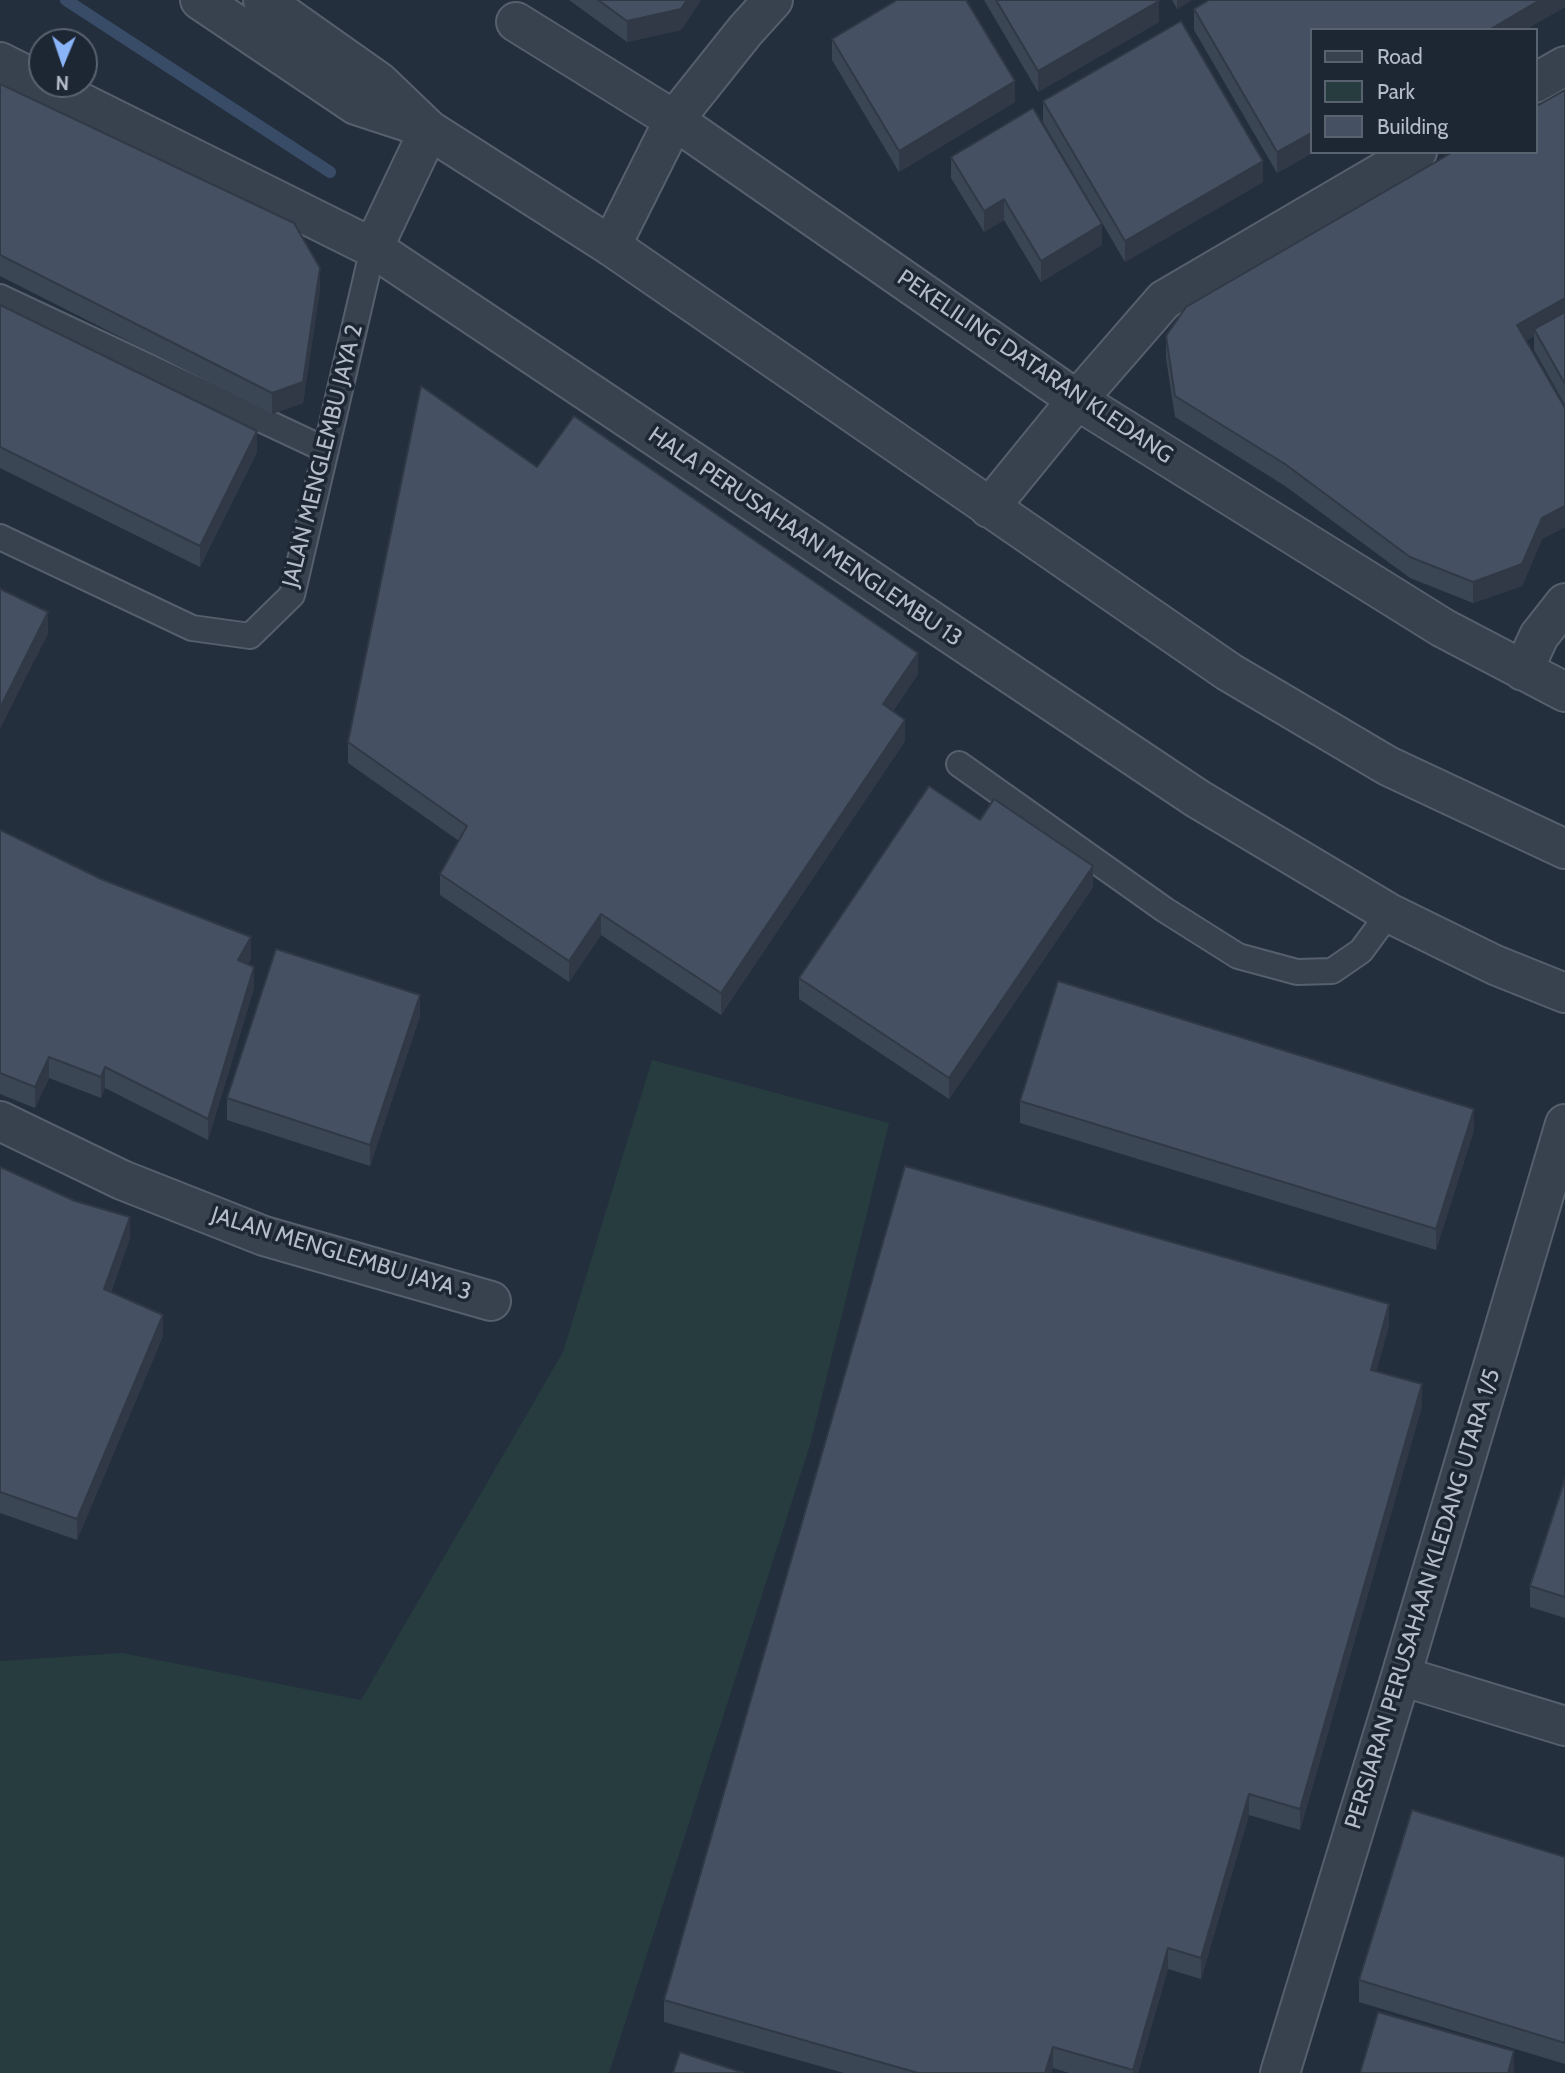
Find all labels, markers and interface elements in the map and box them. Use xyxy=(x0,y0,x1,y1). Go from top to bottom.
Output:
north arrow xyxy=(28,28,98,98)
legend xyxy=(1310,28,1537,154)
text: Road xyxy=(1377,44,1423,69)
text: N xyxy=(55,71,69,94)
text: Park xyxy=(1377,79,1415,104)
text: Building xyxy=(1377,114,1448,139)
street label: PEKELILING DATARAN KLEDANG xyxy=(892,264,1178,470)
street label: JALAN MENGLEMBU JAYA 2 xyxy=(277,322,369,590)
street label: HALA PERUSAHAAN MENGLEMBU 13 xyxy=(643,421,967,653)
street label: JALAN MENGLEMBU JAYA 3 xyxy=(208,1201,474,1307)
street label: PERSIARAN PERUSAHAAN KLEDANG UTARA 1/5 xyxy=(1340,1366,1506,1832)

